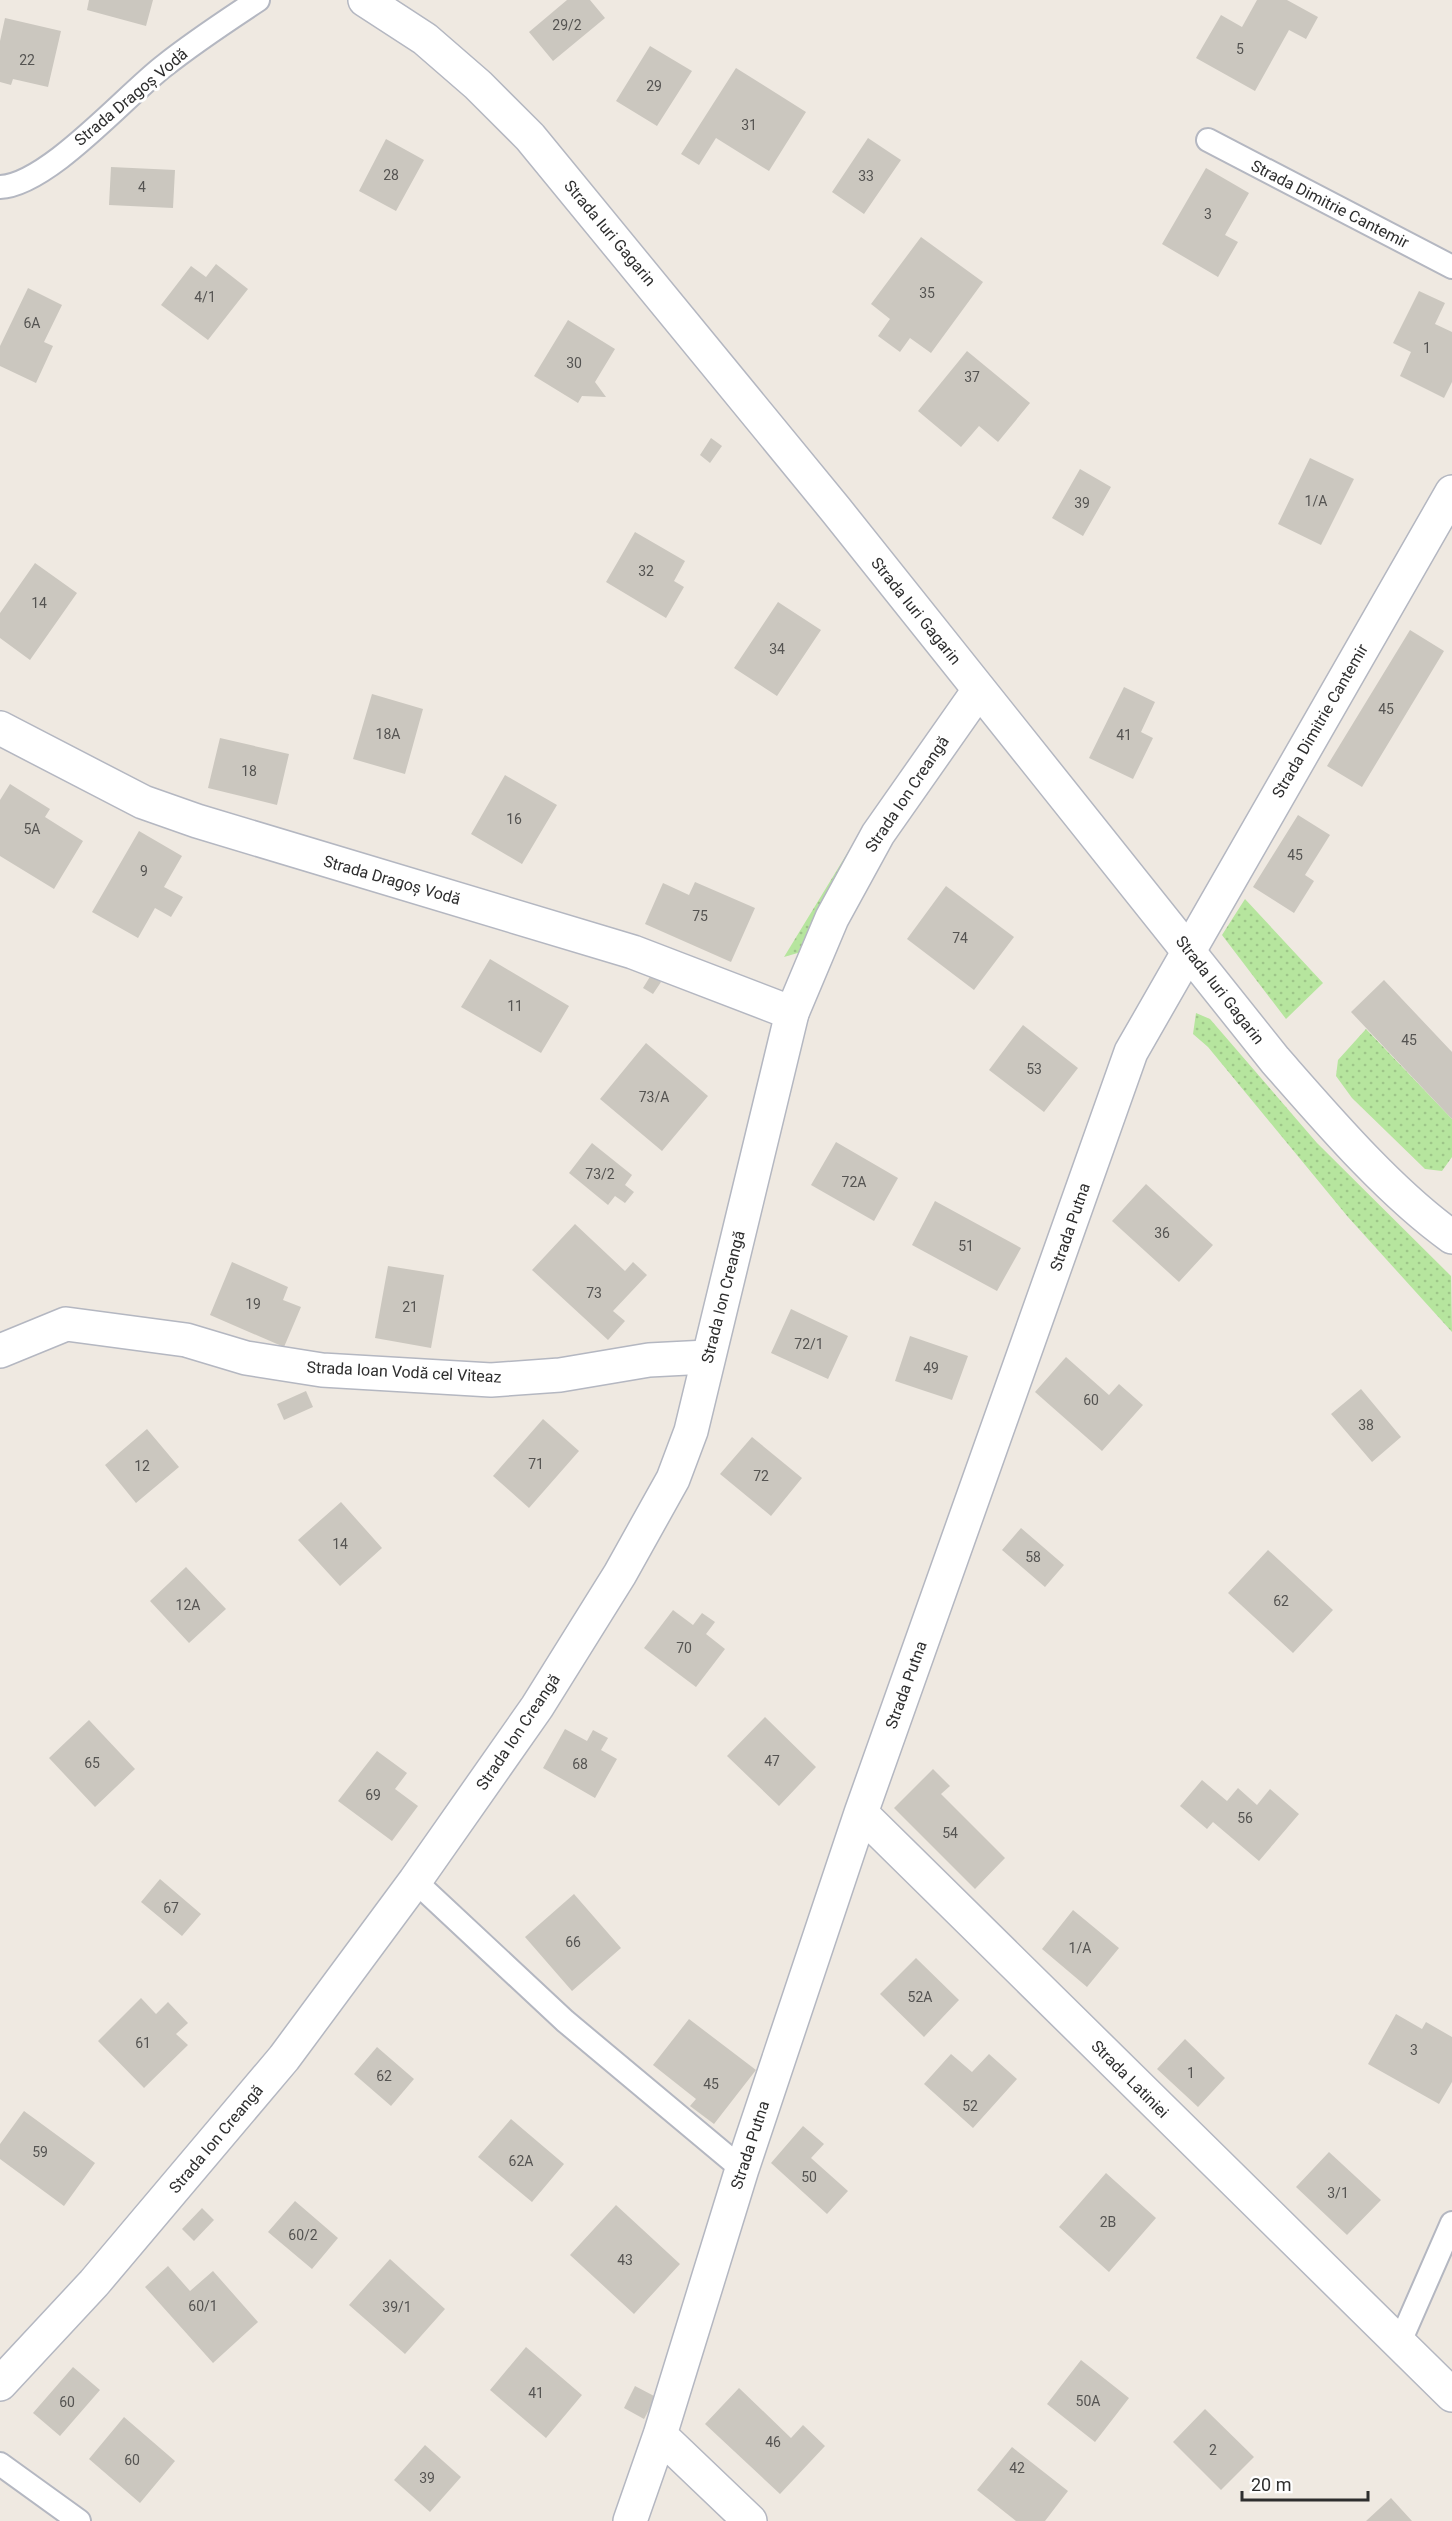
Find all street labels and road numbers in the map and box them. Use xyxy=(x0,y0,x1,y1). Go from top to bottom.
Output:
street label: Strada Dragoș Vodă xyxy=(71,44,192,151)
street label: Strada Dimitrie Cantemir xyxy=(1248,156,1413,252)
street label: Strada Iuri Gagarin xyxy=(560,176,660,290)
street label: Strada Iuri Gagarin xyxy=(867,554,965,668)
street label: Strada Dimitrie Cantemir xyxy=(1268,640,1372,801)
street label: Strada Ion Creangă xyxy=(861,732,953,856)
street label: Strada Dragoș Vodă xyxy=(321,851,463,910)
street label: Strada Iuri Gagarin xyxy=(1172,932,1268,1048)
street label: Strada Putna xyxy=(1046,1180,1094,1274)
street label: Strada Ion Creangă xyxy=(697,1229,749,1365)
street label: Strada Ioan Vodă cel Viteaz xyxy=(306,1357,502,1387)
street label: Strada Putna xyxy=(881,1639,931,1731)
street label: Strada Ion Creangă xyxy=(472,1670,564,1794)
street label: Strada Latiniei xyxy=(1087,2036,1173,2122)
street label: Strada Ion Creangă xyxy=(165,2081,267,2197)
street label: Strada Putna xyxy=(727,2098,773,2192)

